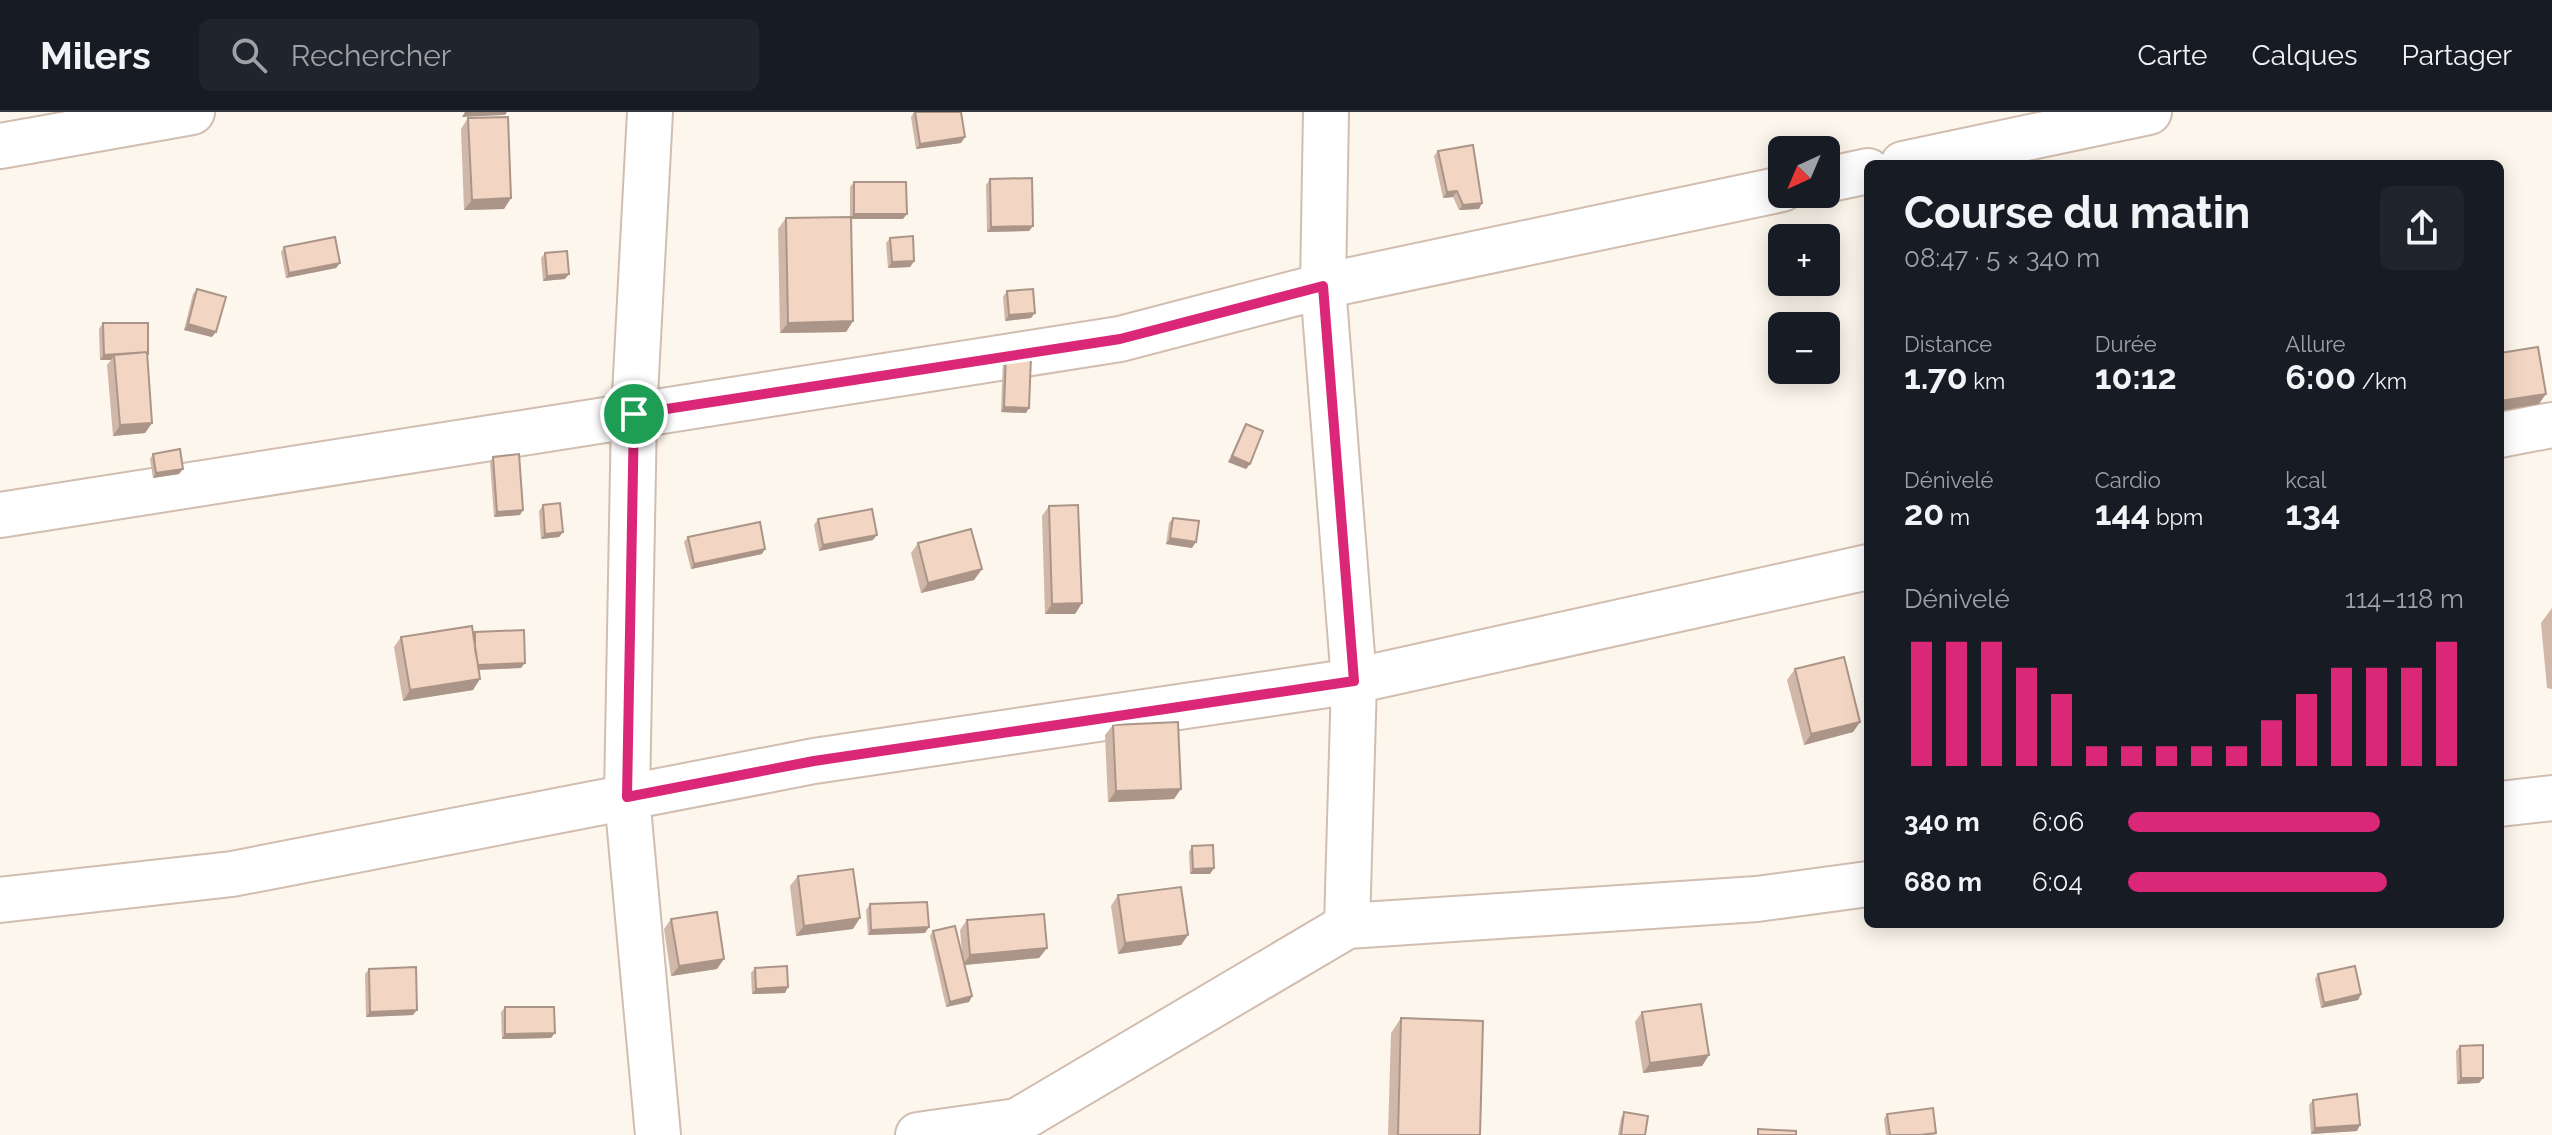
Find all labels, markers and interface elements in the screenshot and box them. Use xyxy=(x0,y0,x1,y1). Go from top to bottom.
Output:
search box xyxy=(199,19,759,91)
text: Milers xyxy=(40,33,151,78)
icon: search xyxy=(227,33,271,77)
text: Rechercher xyxy=(291,38,451,73)
text: Carte xyxy=(2138,39,2207,72)
text: Calques xyxy=(2251,39,2357,72)
text: Partager xyxy=(2401,39,2512,72)
north arrow xyxy=(1768,136,1840,208)
map controls xyxy=(1768,136,1840,384)
button: share xyxy=(2380,186,2464,270)
text: Course du matin xyxy=(1904,187,2250,238)
button: + xyxy=(1768,224,1840,296)
text: 08:47 · 5 × 340 m xyxy=(1904,243,2100,273)
button: − xyxy=(1768,312,1840,384)
text: Distance xyxy=(1904,331,1992,357)
text: Durée xyxy=(2095,331,2157,357)
text: Allure xyxy=(2285,331,2346,357)
text: 1.70 xyxy=(1904,357,1968,397)
text: 10:12 xyxy=(2095,357,2177,397)
text: 6:00 xyxy=(2285,357,2356,397)
text: km xyxy=(1968,368,2005,394)
text: /km xyxy=(2356,368,2407,394)
pin xyxy=(600,380,668,448)
icon: arrive xyxy=(612,392,656,436)
text: Dénivelé xyxy=(1904,467,1993,493)
text: Cardio xyxy=(2095,467,2161,493)
text: kcal xyxy=(2285,467,2326,493)
text: 20 xyxy=(1904,493,1944,533)
text: 144 xyxy=(2095,493,2150,533)
text: 134 xyxy=(2285,493,2341,533)
text: m xyxy=(1944,504,1970,530)
text: bpm xyxy=(2150,504,2203,530)
text: Dénivelé xyxy=(1904,584,2010,614)
text: 114–118 m xyxy=(2345,584,2464,614)
text: 340 m xyxy=(1904,807,1980,837)
text: 6:06 xyxy=(2032,807,2084,837)
text: 680 m xyxy=(1904,867,1982,897)
text: 6:04 xyxy=(2032,867,2083,897)

